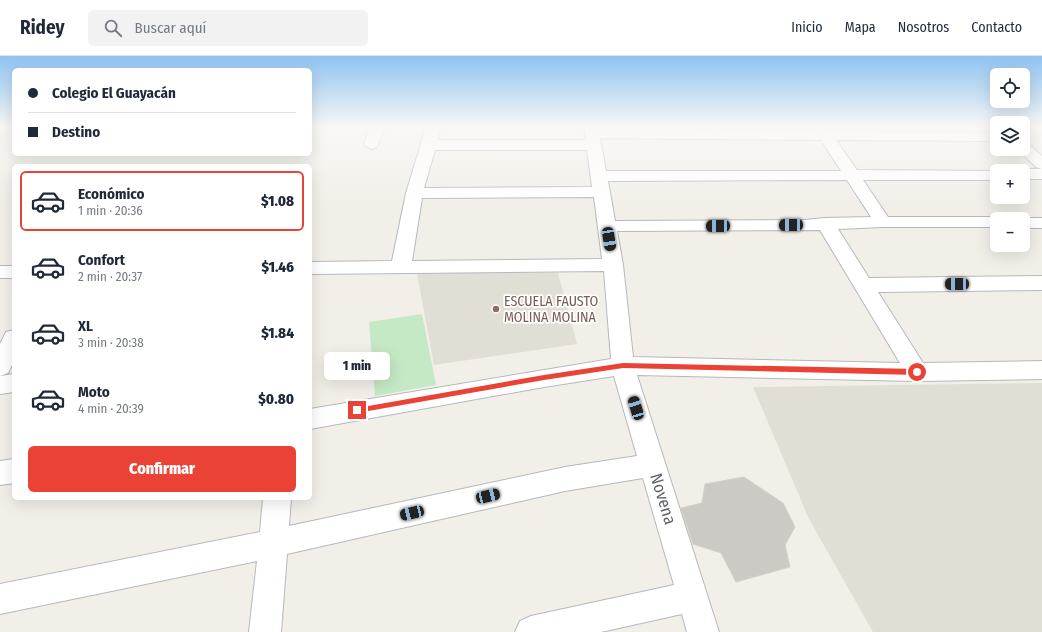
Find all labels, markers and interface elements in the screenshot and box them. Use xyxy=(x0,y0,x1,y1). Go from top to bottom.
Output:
search box xyxy=(88,10,368,46)
text: Ridey xyxy=(20,16,64,39)
icon: search xyxy=(102,17,124,39)
text: Buscar aquí xyxy=(134,19,206,37)
text: Inicio xyxy=(791,19,823,36)
text: Mapa xyxy=(845,19,876,36)
text: Nosotros xyxy=(898,19,949,36)
text: Contacto xyxy=(971,19,1022,36)
map controls xyxy=(990,68,1030,252)
button: locate xyxy=(990,68,1030,108)
text: Colegio El Guayacán xyxy=(52,84,176,102)
button: layers xyxy=(990,116,1030,156)
text: Destino xyxy=(52,123,100,141)
button: + xyxy=(990,164,1030,204)
icon: car xyxy=(30,183,66,219)
text: Económico xyxy=(78,185,145,203)
text: $1.08 xyxy=(261,192,294,210)
text: 1 min · 20:36 xyxy=(78,203,143,218)
button: − xyxy=(990,212,1030,252)
car xyxy=(779,219,803,231)
car xyxy=(706,220,730,232)
car xyxy=(601,226,617,252)
icon: car xyxy=(30,249,66,285)
text: Confort xyxy=(78,251,125,269)
text: $1.46 xyxy=(261,258,294,276)
text: 2 min · 20:37 xyxy=(78,269,142,284)
car xyxy=(945,278,969,290)
place label: ESCUELA FAUSTO MOLINA MOLINA xyxy=(504,293,598,326)
marker: ESCUELA FAUSTO MOLINA MOLINA xyxy=(491,304,501,314)
icon: car xyxy=(30,315,66,351)
text: XL xyxy=(78,317,93,335)
text: $1.84 xyxy=(261,324,294,342)
text: 3 min · 20:38 xyxy=(78,335,144,350)
callout: 1 min xyxy=(324,352,390,380)
text: 1 min xyxy=(343,358,371,373)
route start xyxy=(908,363,926,381)
icon: car xyxy=(30,381,66,417)
text: Moto xyxy=(78,383,110,401)
text: $0.80 xyxy=(258,390,294,408)
car xyxy=(627,395,645,421)
text: 4 min · 20:39 xyxy=(78,401,144,416)
route end xyxy=(348,401,366,419)
button: Confirmar xyxy=(28,446,296,492)
street label: Novena xyxy=(645,471,681,527)
car xyxy=(475,487,501,505)
car xyxy=(399,504,425,522)

